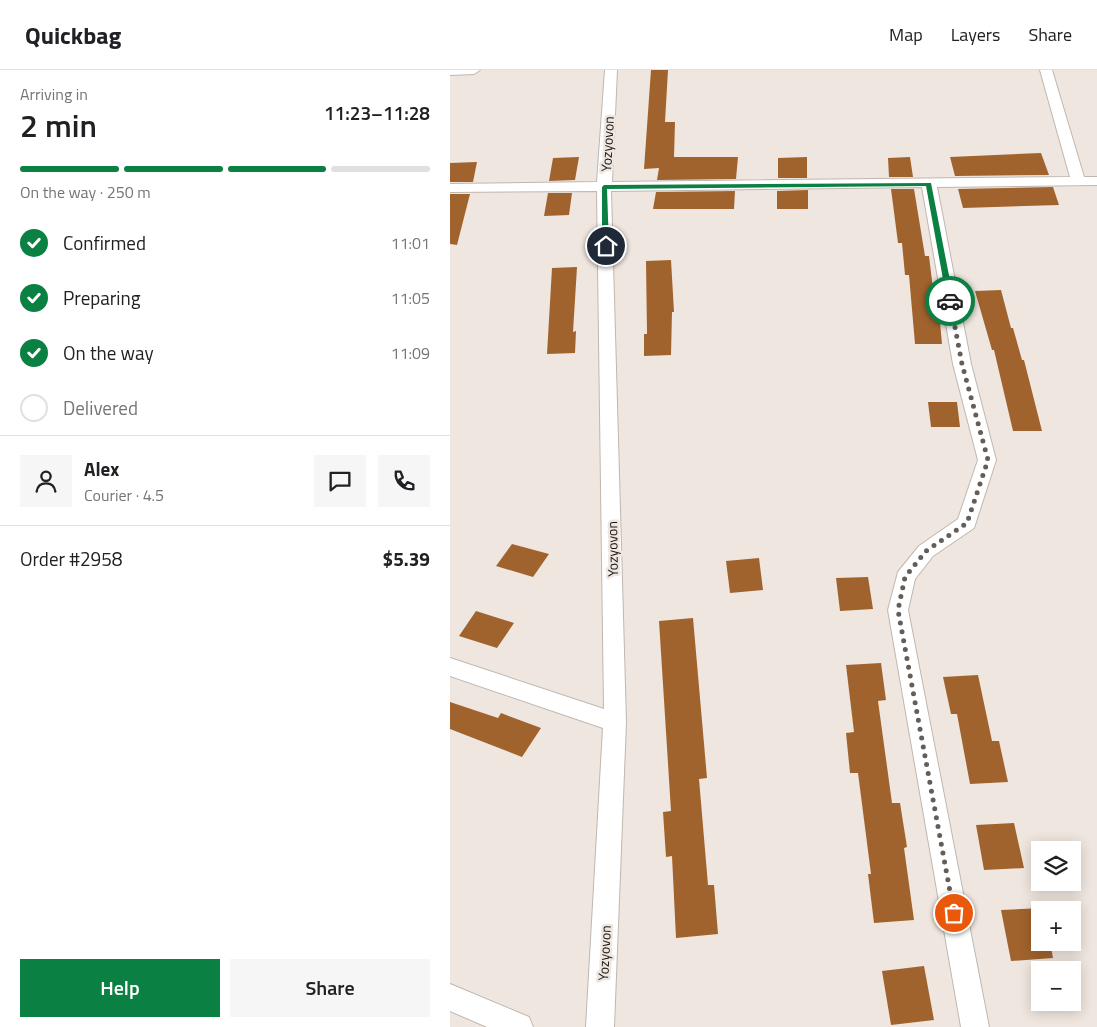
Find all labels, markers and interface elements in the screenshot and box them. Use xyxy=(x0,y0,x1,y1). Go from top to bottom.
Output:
text: Quickbag xyxy=(25,17,121,53)
text: Map xyxy=(889,21,923,48)
text: Layers xyxy=(951,21,1000,48)
text: Share xyxy=(1028,21,1072,48)
text: Arriving in xyxy=(20,82,88,106)
text: 11:23–11:28 xyxy=(324,98,430,127)
text: 2 min xyxy=(20,101,97,149)
street label: Yozyovon xyxy=(595,116,619,172)
text: On the way · 250 m xyxy=(20,180,151,204)
pin xyxy=(585,225,627,267)
text: Confirmed xyxy=(63,228,146,257)
icon: check xyxy=(20,229,48,257)
text: 11:01 xyxy=(391,231,430,255)
icon: home xyxy=(592,232,620,260)
courier xyxy=(925,276,975,326)
text: Preparing xyxy=(63,283,140,312)
icon: check xyxy=(20,284,48,312)
text: 11:05 xyxy=(391,286,430,310)
icon: car xyxy=(936,287,964,315)
text: On the way xyxy=(63,338,154,367)
icon: check xyxy=(20,339,48,367)
text: 11:09 xyxy=(391,341,430,365)
text: Delivered xyxy=(63,393,138,422)
text: Alex xyxy=(84,454,119,483)
button: person xyxy=(20,455,72,507)
button: chat xyxy=(314,455,366,507)
button: phone xyxy=(378,455,430,507)
text: Courier · 4.5 xyxy=(84,483,164,507)
street label: Yozyovon xyxy=(601,521,623,577)
text: Order #2958 xyxy=(20,544,122,573)
text: $5.39 xyxy=(383,544,430,573)
map controls xyxy=(1031,841,1081,1011)
button: layers xyxy=(1031,841,1081,891)
pin xyxy=(933,892,975,934)
icon: bag xyxy=(940,899,968,927)
button: + xyxy=(1031,901,1081,951)
street label: Yozyovon xyxy=(592,925,616,981)
button: Help xyxy=(20,959,220,1017)
button: Share xyxy=(230,959,430,1017)
button: − xyxy=(1031,961,1081,1011)

